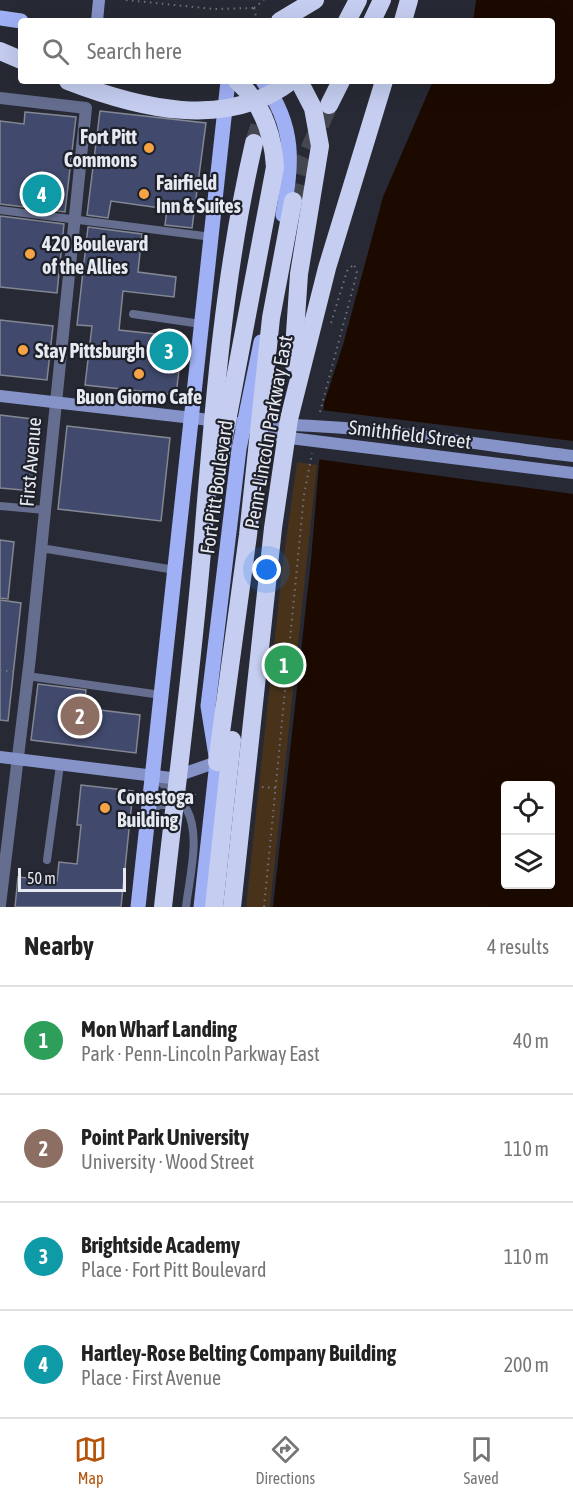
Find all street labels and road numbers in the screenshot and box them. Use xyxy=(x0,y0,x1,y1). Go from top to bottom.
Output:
street label: Penn-Lincoln Parkway East xyxy=(240,333,296,530)
street label: Smithfield Street xyxy=(347,415,473,453)
street label: First Avenue xyxy=(15,416,45,508)
street label: Fort Pitt Boulevard xyxy=(195,419,237,555)

